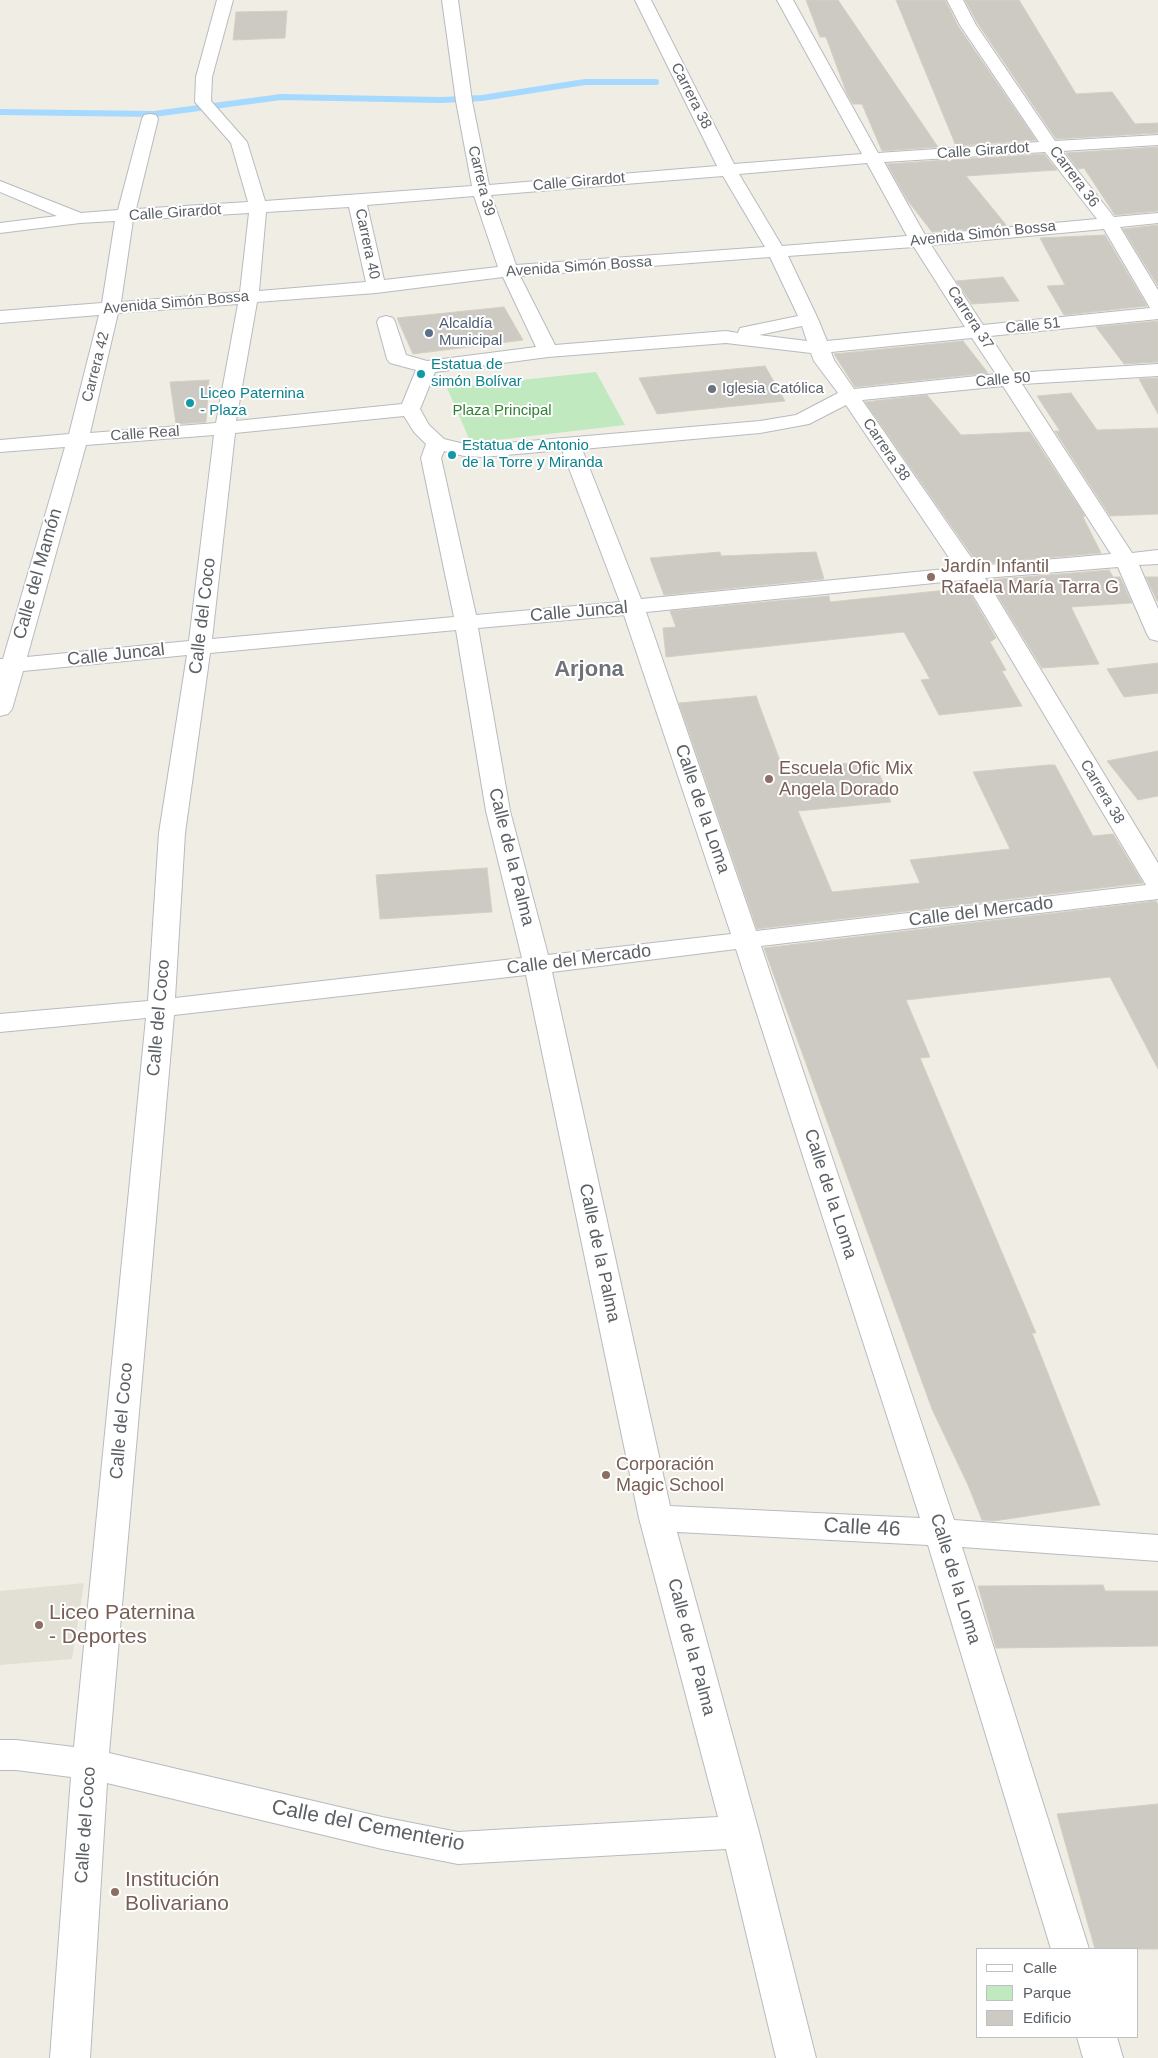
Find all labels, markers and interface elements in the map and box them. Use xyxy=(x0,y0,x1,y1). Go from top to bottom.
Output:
street label: Carrera 38 xyxy=(667,60,715,132)
street label: Calle Girardot xyxy=(936,139,1030,163)
street label: Carrera 36 xyxy=(1045,143,1103,211)
street label: Carrera 39 xyxy=(464,144,498,218)
street label: Calle Girardot xyxy=(532,169,626,195)
street label: Calle Girardot xyxy=(128,201,222,225)
street label: Carrera 40 xyxy=(351,207,383,281)
street label: Avenida Simón Bossa xyxy=(909,217,1057,251)
street label: Avenida Simón Bossa xyxy=(505,253,653,281)
street label: Carrera 37 xyxy=(943,283,997,353)
street label: Avenida Simón Bossa xyxy=(102,288,250,318)
street label: Calle 51 xyxy=(1005,314,1061,338)
place label: Alcaldía Municipal xyxy=(439,315,502,350)
marker: Alcaldía Municipal xyxy=(423,327,435,339)
street label: Carrera 42 xyxy=(79,330,113,404)
place label: Estatua de simón Bolívar xyxy=(431,356,522,391)
marker: Estatua de simón Bolívar xyxy=(415,368,427,380)
street label: Calle 50 xyxy=(975,369,1031,391)
place label: Iglesia Católica xyxy=(722,380,824,398)
marker: Iglesia Católica xyxy=(706,383,718,395)
place label: Liceo Paternina - Plaza xyxy=(200,385,304,420)
marker: Liceo Paternina - Plaza xyxy=(184,397,196,409)
park label: Plaza Principal xyxy=(452,402,552,420)
street label: Carrera 38 xyxy=(858,415,914,485)
street label: Calle Real xyxy=(110,423,180,445)
place label: Estatua de Antonio de la Torre y Miranda xyxy=(462,437,603,472)
marker: Estatua de Antonio de la Torre y Miranda xyxy=(446,449,458,461)
street label: Calle del Mamón xyxy=(9,506,67,642)
place label: Jardín Infantil Rafaela María Tarra G xyxy=(941,556,1119,598)
street label: Calle del Coco xyxy=(185,557,221,675)
marker: Jardín Infantil Rafaela María Tarra G xyxy=(925,571,937,583)
street label: Calle Juncal xyxy=(529,597,629,627)
street label: Calle Juncal xyxy=(66,639,166,671)
district label: Arjona xyxy=(554,657,624,683)
street label: Calle de la Loma xyxy=(670,742,734,876)
street label: Carrera 38 xyxy=(1076,757,1128,827)
place label: Escuela Ofic Mix Angela Dorado xyxy=(779,758,913,801)
marker: Escuela Ofic Mix Angela Dorado xyxy=(763,773,775,785)
street label: Calle de la Palma xyxy=(483,786,539,928)
street label: Calle del Mercado xyxy=(908,892,1054,932)
street label: Calle del Mercado xyxy=(506,940,652,980)
street label: Calle del Coco xyxy=(143,959,175,1077)
street label: Calle de la Loma xyxy=(799,1126,861,1262)
street label: Calle de la Palma xyxy=(574,1182,624,1324)
street label: Calle del Coco xyxy=(106,1362,138,1480)
place label: Corporación Magic School xyxy=(616,1454,724,1496)
marker: Corporación Magic School xyxy=(600,1469,612,1481)
street label: Calle de la Loma xyxy=(925,1511,985,1647)
street label: Calle 46 xyxy=(823,1513,901,1543)
street label: Calle de la Palma xyxy=(662,1576,720,1718)
place label: Liceo Paternina - Deportes xyxy=(49,1600,195,1650)
marker: Liceo Paternina - Deportes xyxy=(33,1619,45,1631)
street label: Calle del Coco xyxy=(71,1766,101,1884)
street label: Calle del Cementerio xyxy=(269,1795,467,1857)
place label: Institución Bolivariano xyxy=(125,1867,229,1917)
marker: Institución Bolivariano xyxy=(109,1886,121,1898)
legend xyxy=(976,1948,1138,2038)
text: Calle xyxy=(1023,1959,1057,1976)
text: Parque xyxy=(1023,1984,1071,2001)
text: Edificio xyxy=(1023,2009,1071,2026)

